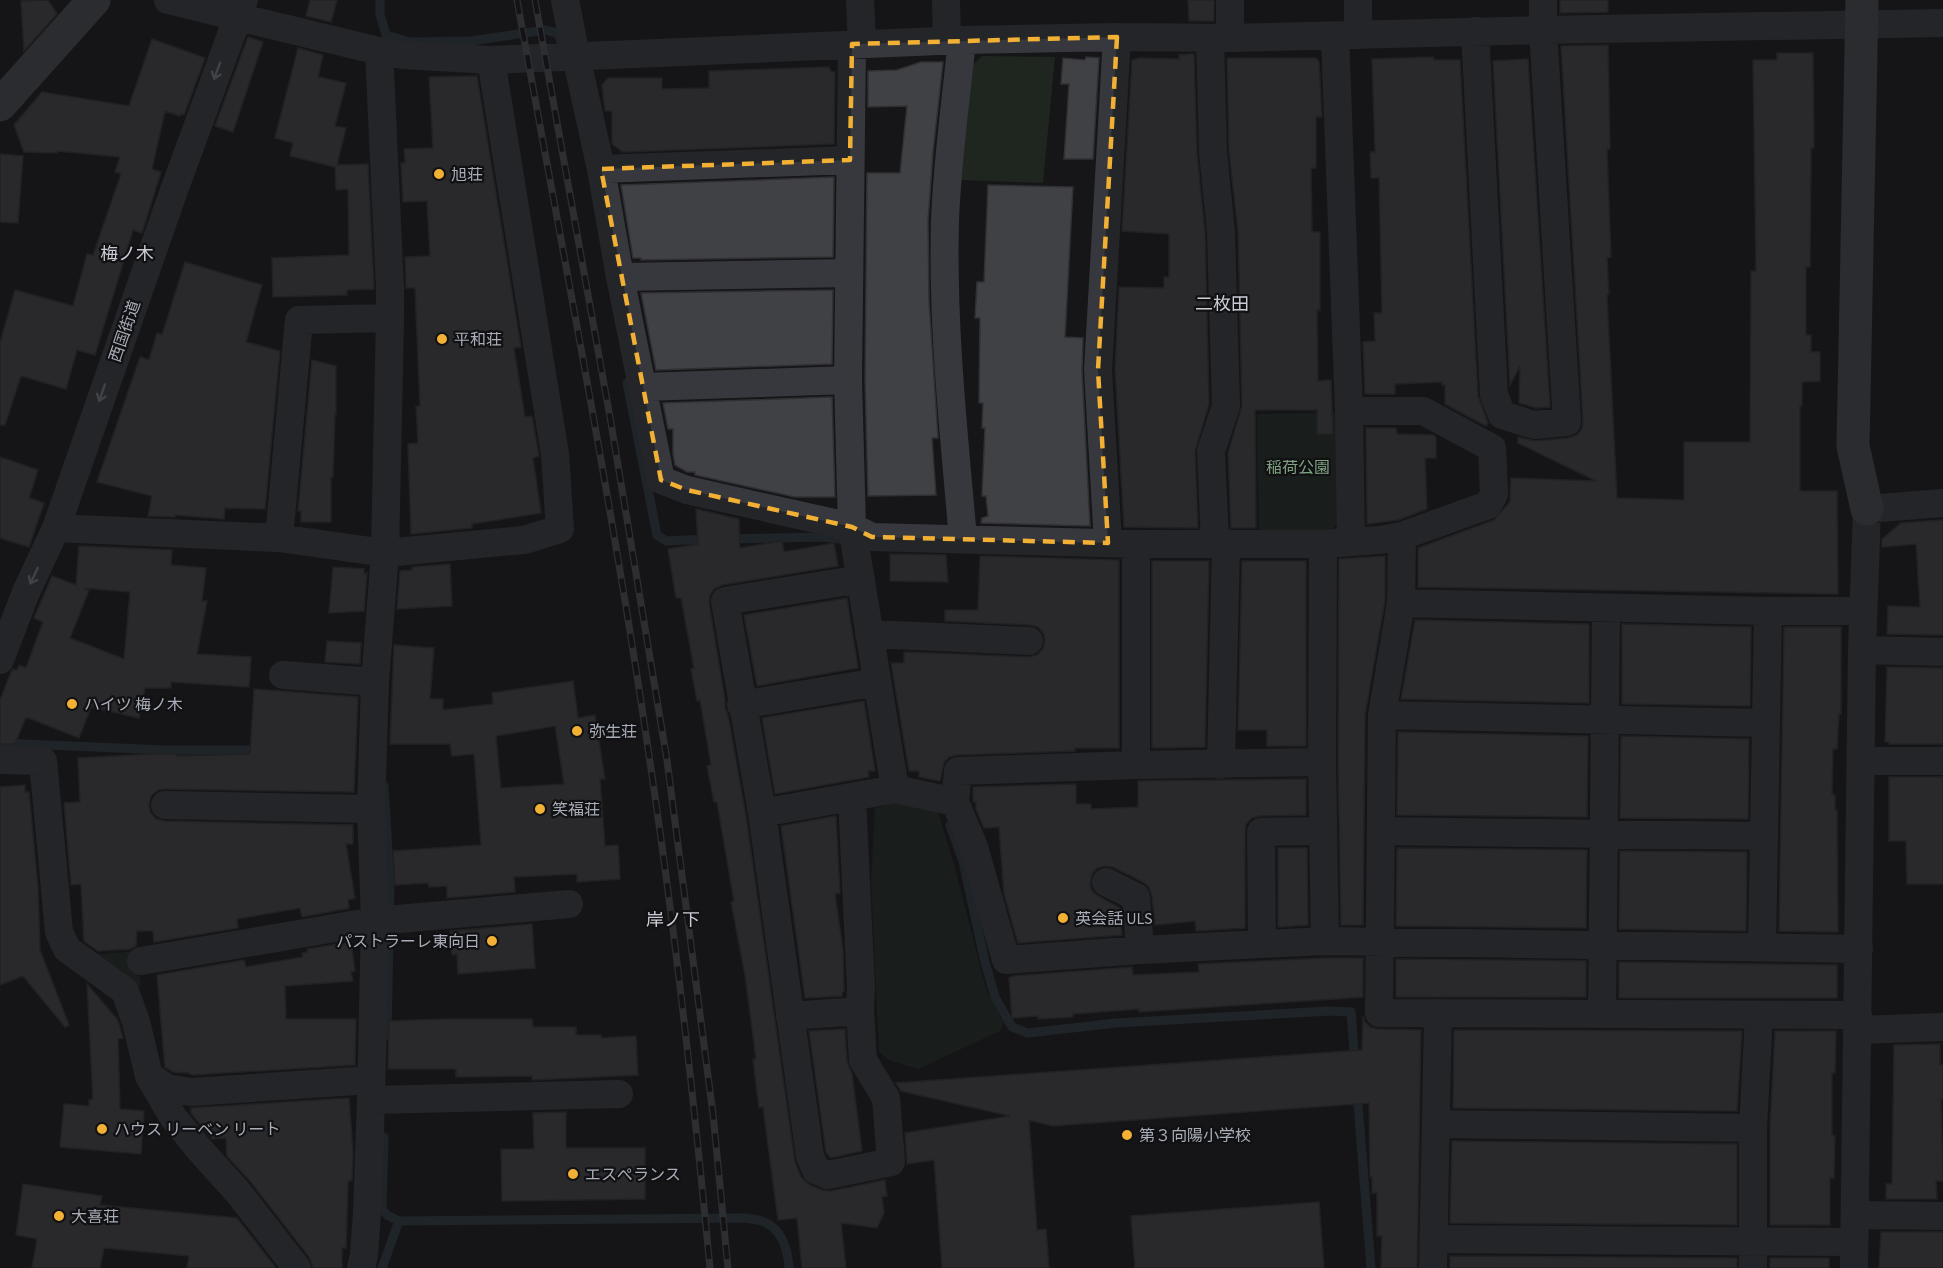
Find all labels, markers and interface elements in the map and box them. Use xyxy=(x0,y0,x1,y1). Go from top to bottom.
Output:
one-way arrow xyxy=(211,61,222,80)
place label: 旭荘 xyxy=(451,164,483,186)
marker: 旭荘 xyxy=(432,167,446,181)
district label: 梅ノ木 xyxy=(100,242,154,267)
district label: 二枚田 xyxy=(1195,292,1249,317)
street label: 西国街道 xyxy=(104,297,146,365)
place label: 平和荘 xyxy=(454,329,502,351)
marker: 平和荘 xyxy=(435,332,449,346)
one-way arrow xyxy=(96,383,107,402)
park label: 稲荷公園 xyxy=(1266,457,1330,479)
one-way arrow xyxy=(28,566,39,584)
place label: ハイツ 梅ノ木 xyxy=(84,694,183,716)
marker: ハイツ 梅ノ木 xyxy=(65,697,79,711)
place label: 弥生荘 xyxy=(589,721,637,743)
marker: 弥生荘 xyxy=(570,724,584,738)
place label: 笑福荘 xyxy=(552,799,600,821)
marker: 笑福荘 xyxy=(533,802,547,816)
district label: 岸ノ下 xyxy=(646,908,700,933)
place label: 英会話 ULS xyxy=(1075,908,1152,930)
marker: 英会話 ULS xyxy=(1056,911,1070,925)
place label: パストラーレ東向日 xyxy=(336,931,480,953)
marker: パストラーレ東向日 xyxy=(485,934,499,948)
place label: ハウス リーベン リート xyxy=(114,1119,280,1141)
marker: ハウス リーベン リート xyxy=(95,1122,109,1136)
place label: 第３向陽小学校 xyxy=(1139,1125,1251,1147)
marker: 第３向陽小学校 xyxy=(1120,1128,1134,1142)
place label: エスぺランス xyxy=(585,1164,681,1186)
marker: エスぺランス xyxy=(566,1167,580,1181)
place label: 大喜荘 xyxy=(71,1206,119,1228)
marker: 大喜荘 xyxy=(52,1209,66,1223)

